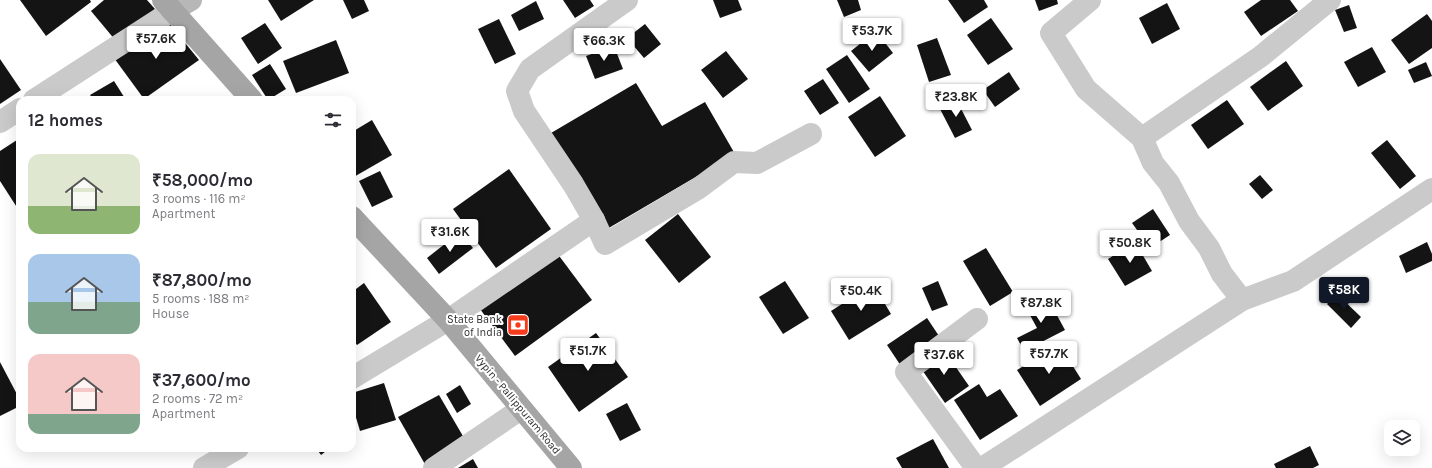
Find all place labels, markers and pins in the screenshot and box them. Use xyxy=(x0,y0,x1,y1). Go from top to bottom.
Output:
pin: ₹53.7K xyxy=(839,18,905,52)
pin: ₹57.6K xyxy=(123,26,189,60)
pin: ₹66.3K xyxy=(571,28,637,62)
pin: ₹23.8K xyxy=(923,84,989,118)
pin: ₹31.6K xyxy=(417,219,483,253)
pin: ₹50.8K xyxy=(1097,230,1163,264)
pin: ₹58K xyxy=(1320,277,1368,311)
pin: ₹50.4K xyxy=(828,278,894,312)
pin: ₹87.8K xyxy=(1008,290,1074,324)
bank icon: State Bank of India xyxy=(505,312,531,338)
place label: State Bank of India xyxy=(447,313,502,339)
pin: ₹51.7K xyxy=(555,338,621,372)
pin: ₹57.7K xyxy=(1016,341,1082,375)
pin: ₹37.6K xyxy=(911,342,977,376)

